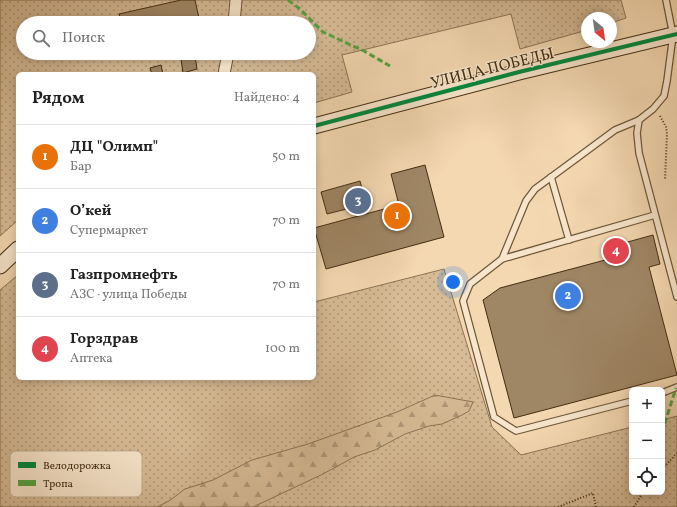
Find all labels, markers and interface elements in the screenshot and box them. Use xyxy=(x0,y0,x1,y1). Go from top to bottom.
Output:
north arrow xyxy=(581,12,617,48)
search box xyxy=(16,16,316,60)
icon: search xyxy=(30,27,52,49)
text: Поиск xyxy=(62,28,105,49)
street label: УЛИЦА ПОБЕДЫ xyxy=(428,43,557,95)
text: Рядом xyxy=(32,87,85,110)
text: Найдено: 4 xyxy=(234,89,300,107)
text: ДЦ "Олимп" xyxy=(70,137,158,158)
text: 1 xyxy=(42,148,48,166)
text: 50 m xyxy=(272,148,300,166)
text: Бар xyxy=(70,158,92,176)
pin: 3 xyxy=(345,186,371,216)
text: О’кей xyxy=(70,201,111,222)
pin: 1 xyxy=(384,201,410,231)
text: 2 xyxy=(42,212,48,230)
text: 70 m xyxy=(272,212,300,230)
text: Супермаркет xyxy=(70,222,148,240)
pin: 4 xyxy=(603,236,629,266)
text: Газпромнефть xyxy=(70,265,178,286)
your location xyxy=(443,272,463,292)
text: 3 xyxy=(42,276,48,294)
text: 70 m xyxy=(272,276,300,294)
pin: 2 xyxy=(555,281,581,311)
text: АЗС · улица Победы xyxy=(70,286,187,304)
text: Горздрав xyxy=(70,329,138,350)
text: 4 xyxy=(41,340,49,358)
text: 100 m xyxy=(265,340,300,358)
text: Аптека xyxy=(70,350,113,368)
map controls xyxy=(629,387,665,495)
button: + xyxy=(629,387,665,423)
button: − xyxy=(629,423,665,459)
legend xyxy=(10,451,142,497)
text: Велодорожка xyxy=(43,459,112,474)
button: locate xyxy=(629,459,665,495)
text: Тропа xyxy=(43,477,74,492)

